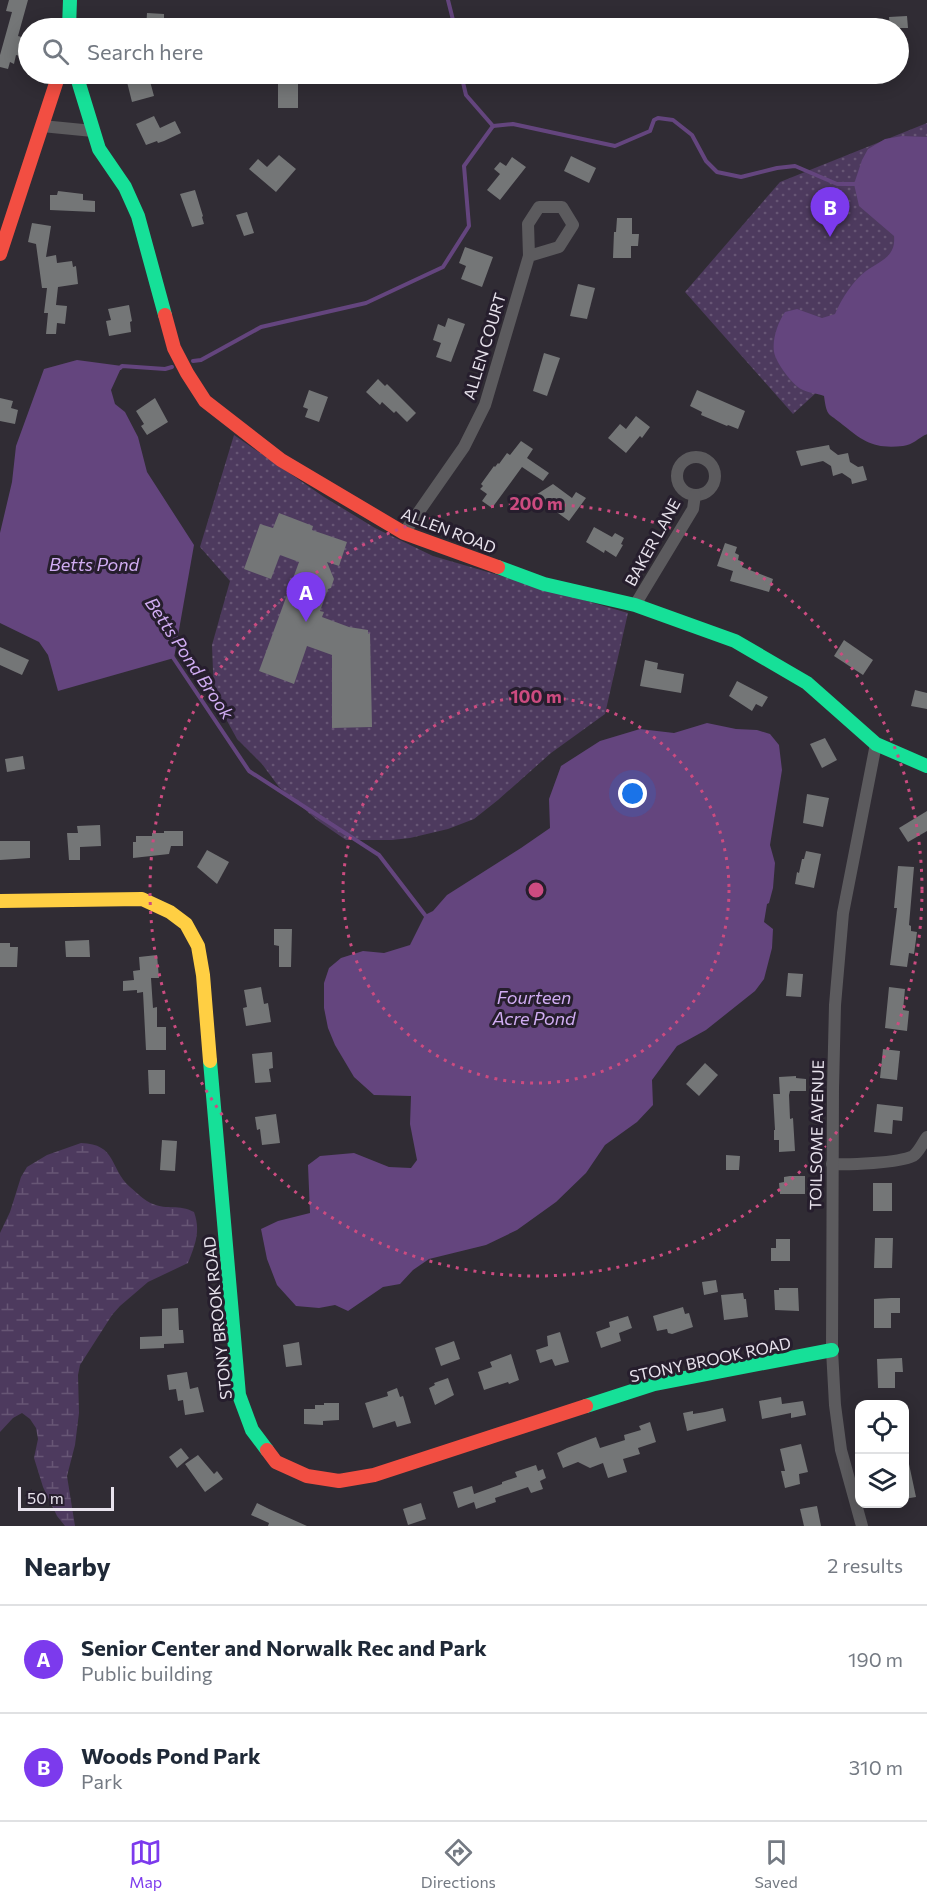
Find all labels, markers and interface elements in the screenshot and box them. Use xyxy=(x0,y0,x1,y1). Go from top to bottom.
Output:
search box xyxy=(18,18,909,84)
icon: search xyxy=(39,35,72,68)
text: Search here xyxy=(87,38,203,65)
pin: B xyxy=(810,188,850,237)
street label: ALLEN COURT xyxy=(459,290,509,402)
text: 200 m xyxy=(509,492,563,514)
street label: BAKER LANE xyxy=(620,495,684,589)
street label: ALLEN ROAD xyxy=(399,503,499,557)
water label: Betts Pond xyxy=(49,553,140,575)
pin: A xyxy=(286,572,326,622)
water label: Betts Pond Brook xyxy=(141,593,240,724)
text: 100 m xyxy=(510,685,562,707)
your location xyxy=(618,779,647,808)
centre of rings xyxy=(526,880,546,900)
water label: Fourteen Acre Pond xyxy=(492,986,576,1029)
street label: TOILSOME AVENUE xyxy=(805,1060,827,1210)
street label: STONY BROOK ROAD xyxy=(199,1235,235,1401)
street label: STONY BROOK ROAD xyxy=(628,1333,792,1385)
map controls xyxy=(855,1400,909,1508)
button: locate xyxy=(855,1400,909,1454)
button: layers xyxy=(855,1454,909,1508)
scale bar xyxy=(18,1484,114,1512)
text: 50 m xyxy=(27,1488,64,1507)
text: Nearby xyxy=(24,1550,111,1581)
text: 2 results xyxy=(827,1553,903,1577)
text: Senior Center and Norwalk Rec and Park xyxy=(81,1634,487,1661)
text: A xyxy=(36,1647,51,1671)
text: 190 m xyxy=(848,1647,903,1671)
text: Public building xyxy=(81,1661,213,1685)
text: Woods Pond Park xyxy=(81,1742,261,1769)
text: B xyxy=(37,1755,50,1779)
text: 310 m xyxy=(849,1755,903,1779)
text: Park xyxy=(81,1769,123,1793)
tab: Map xyxy=(129,1836,162,1891)
tab: Directions xyxy=(421,1836,496,1891)
tab: Saved xyxy=(754,1836,798,1891)

